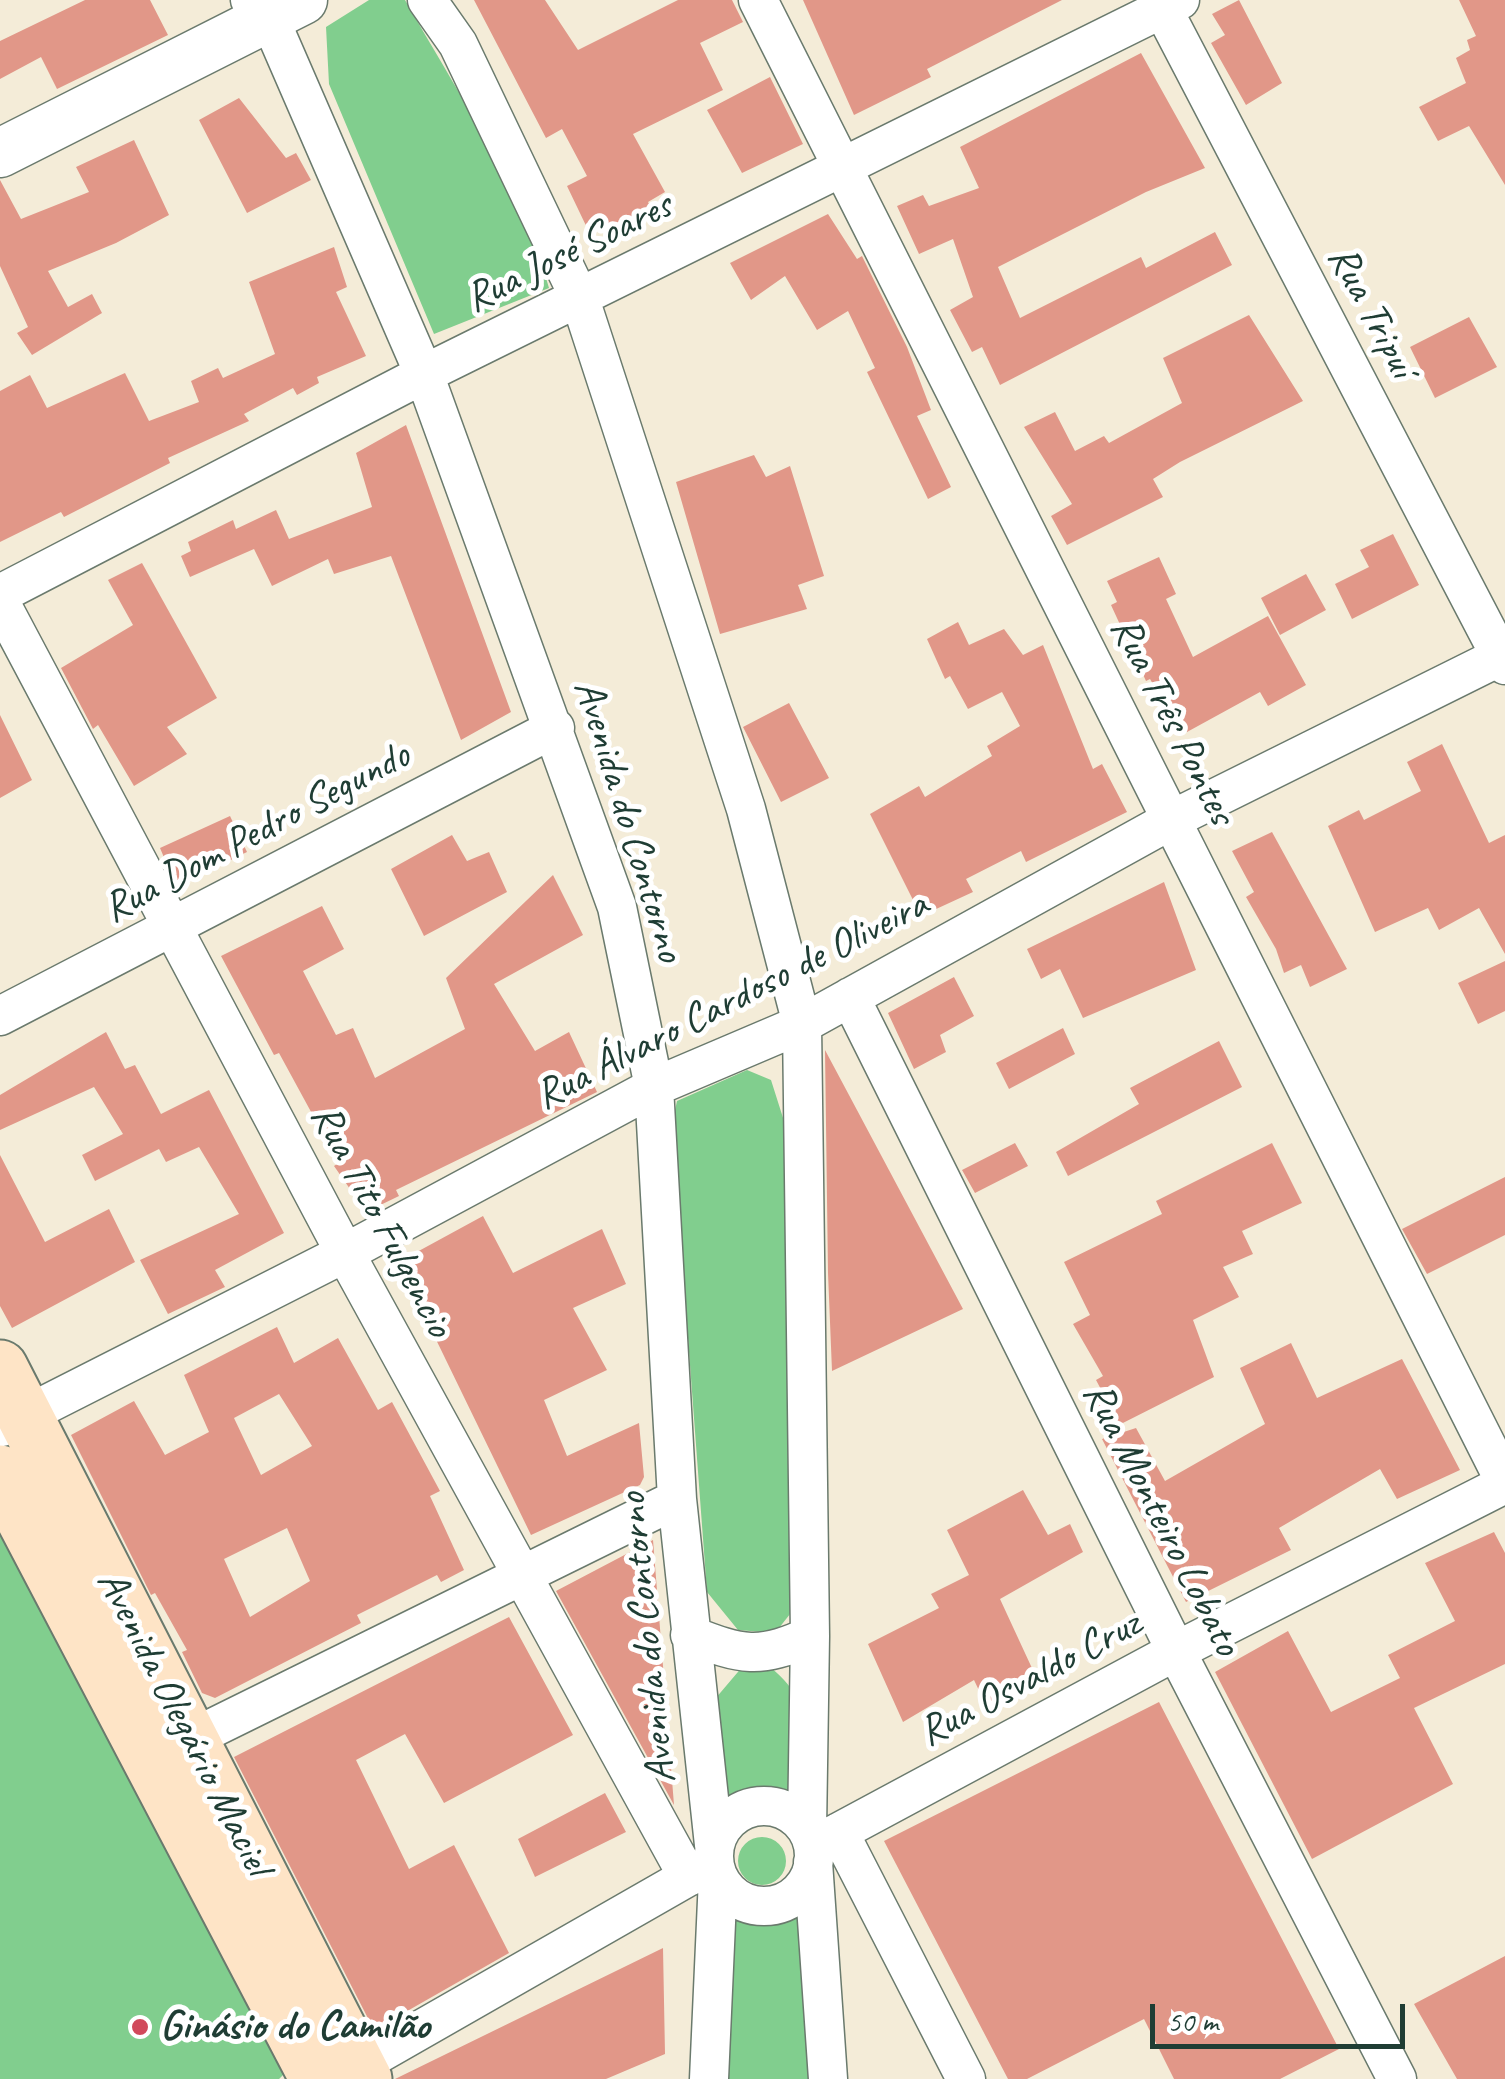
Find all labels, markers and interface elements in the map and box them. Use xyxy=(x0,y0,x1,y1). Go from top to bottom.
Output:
street label: Rua José Soares xyxy=(457,181,681,325)
street label: Rua Tripuí xyxy=(1315,237,1427,387)
street label: Rua Três Pontes xyxy=(1098,609,1246,833)
street label: Avenida do Contorno xyxy=(561,674,695,968)
street label: Rua Dom Pedro Segundo xyxy=(95,731,419,935)
street label: Rua Álvaro Cardoso de Oliveira xyxy=(527,880,937,1122)
street label: Rua Tito Fulgencio xyxy=(299,1096,463,1346)
street label: Rua Monteiro Lobato xyxy=(1070,1374,1252,1664)
street label: Avenida do Contorno xyxy=(608,1490,688,1786)
street label: Avenida Olegário Maciel xyxy=(84,1562,282,1884)
street label: Rua Osvaldo Cruz xyxy=(910,1599,1150,1759)
scale bar xyxy=(1155,1984,1410,2046)
place label: Ginásio do Camilão xyxy=(160,2002,430,2052)
text: 50 m xyxy=(1167,2002,1218,2040)
marker: Ginásio do Camilão xyxy=(129,2016,151,2038)

